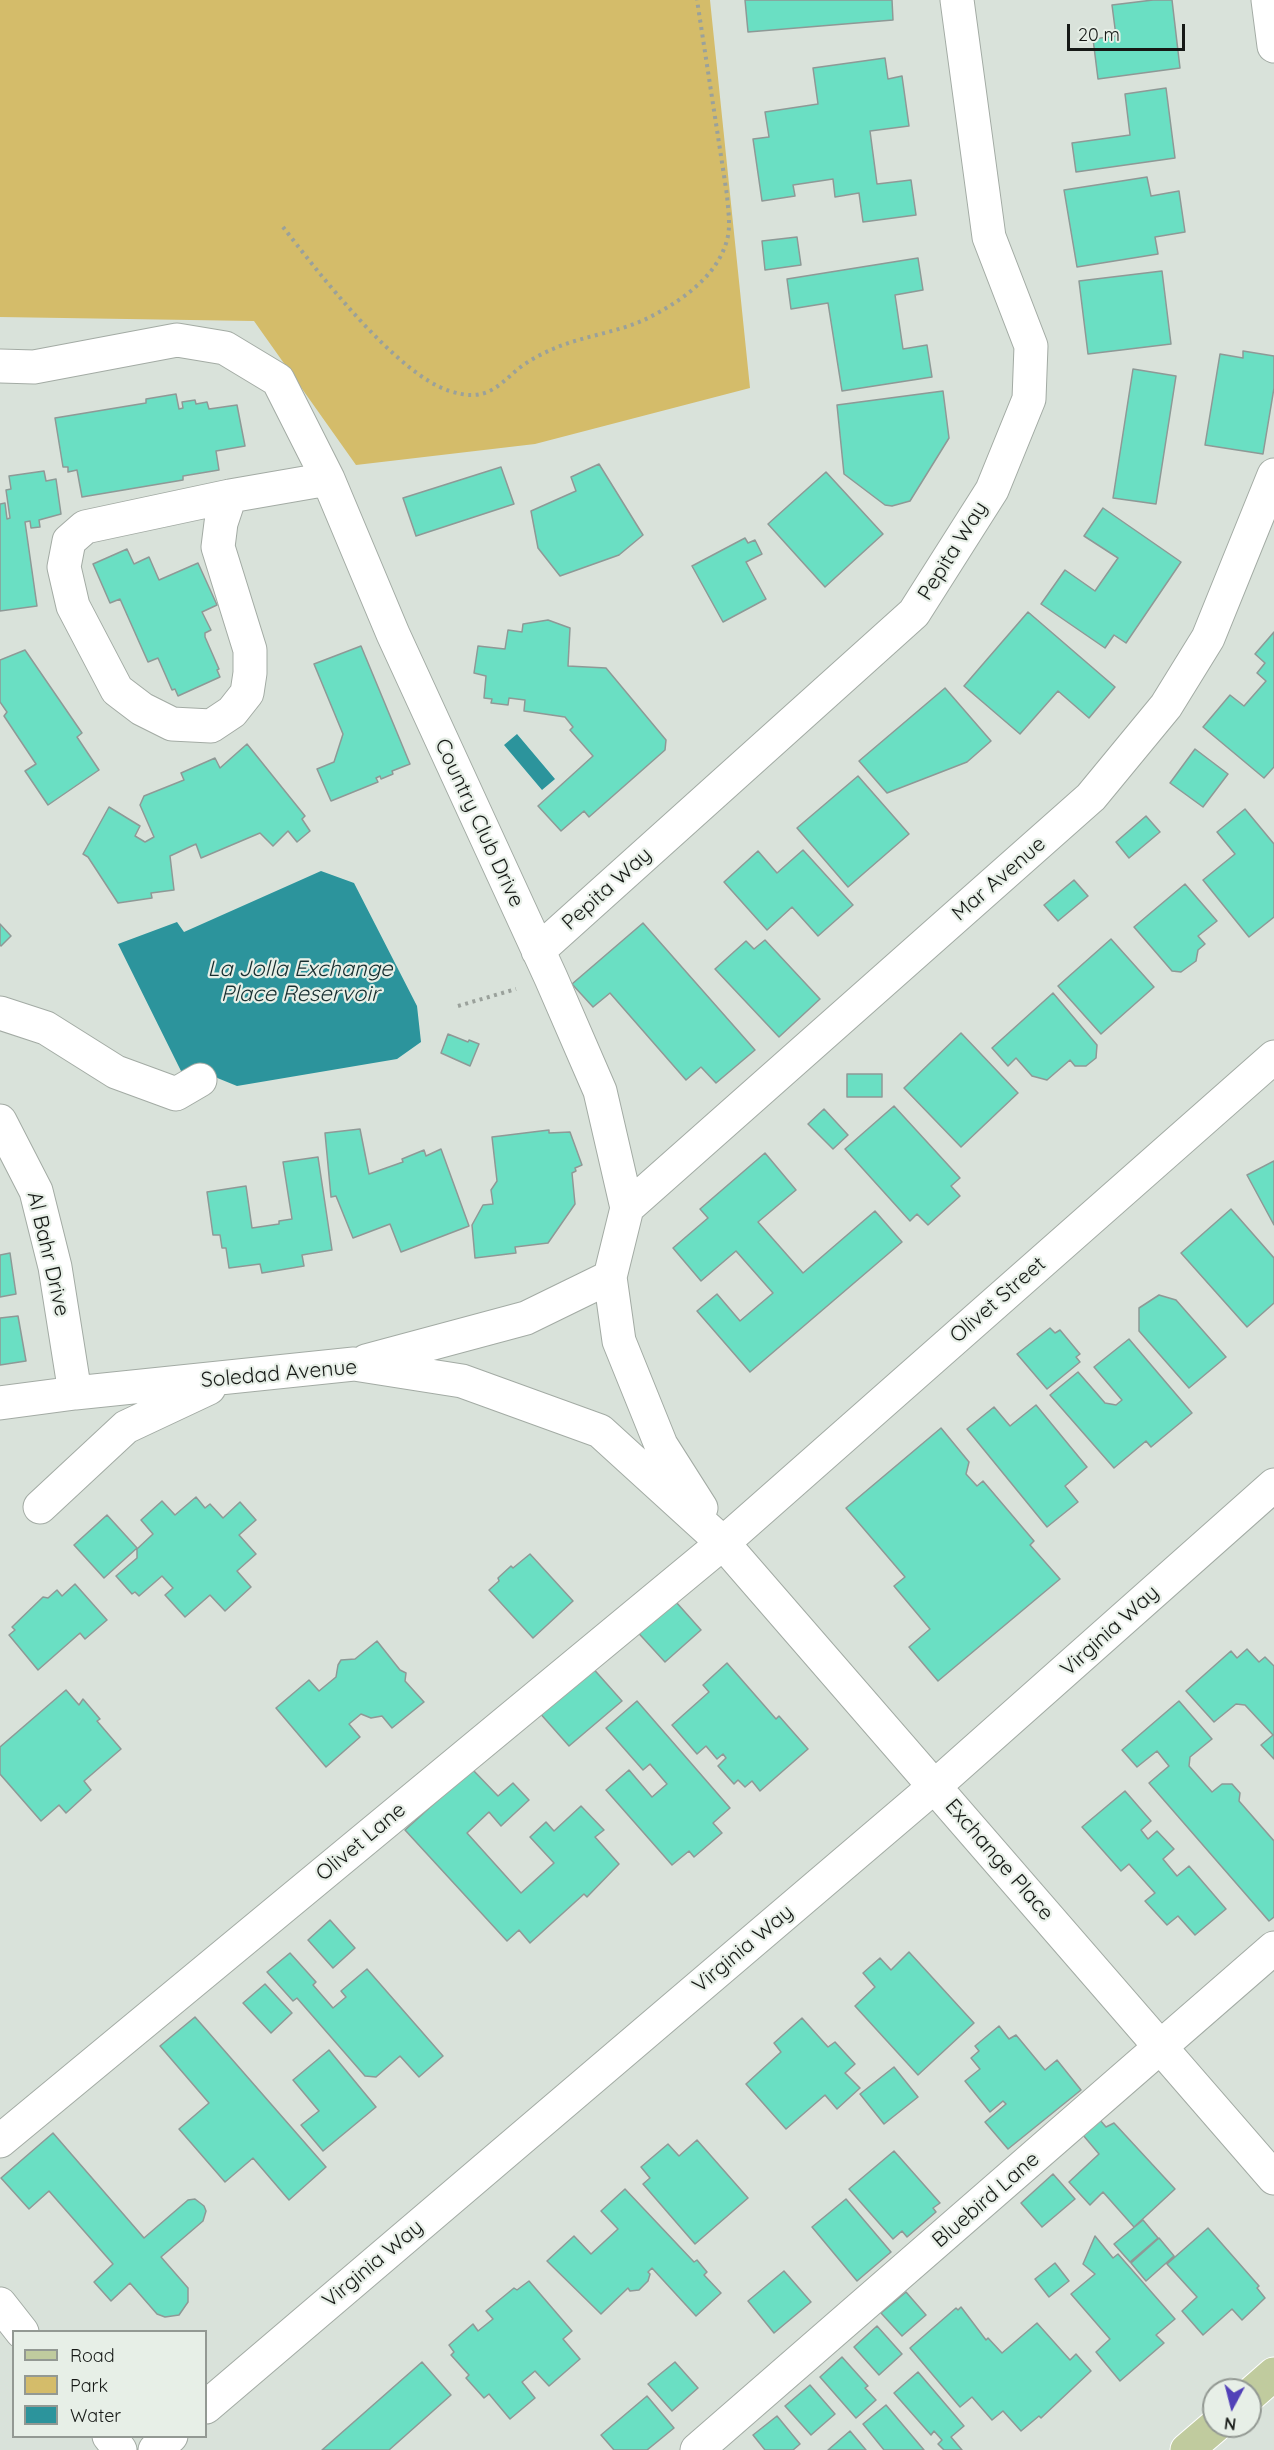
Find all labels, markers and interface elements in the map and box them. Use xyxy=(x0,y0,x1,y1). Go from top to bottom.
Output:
scale bar xyxy=(1070,12,1188,50)
text: 20 m xyxy=(1078,23,1120,46)
street label: Pepita Way xyxy=(913,497,993,605)
street label: Country Club Drive xyxy=(429,735,529,911)
street label: Mar Avenue xyxy=(947,832,1051,926)
street label: Pepita Way xyxy=(557,842,657,936)
water label: La Jolla Exchange Place Reservoir xyxy=(208,956,392,1008)
street label: Al Bahr Drive xyxy=(21,1189,75,1319)
street label: Olivet Street xyxy=(945,1252,1051,1348)
street label: Soledad Avenue xyxy=(200,1355,358,1393)
street label: Virginia Way xyxy=(1056,1580,1164,1682)
street label: Exchange Place xyxy=(939,1794,1059,1926)
street label: Olivet Lane xyxy=(311,1797,411,1887)
street label: Virginia Way xyxy=(688,1900,798,1998)
street label: Bluebird Lane xyxy=(927,2147,1045,2253)
street label: Virginia Way xyxy=(318,2215,428,2313)
legend xyxy=(12,2330,207,2438)
text: Road xyxy=(70,2344,115,2367)
text: Park xyxy=(70,2374,108,2397)
north arrow xyxy=(1202,2378,1262,2438)
text: Water xyxy=(70,2404,121,2427)
text: N xyxy=(1223,2413,1237,2435)

